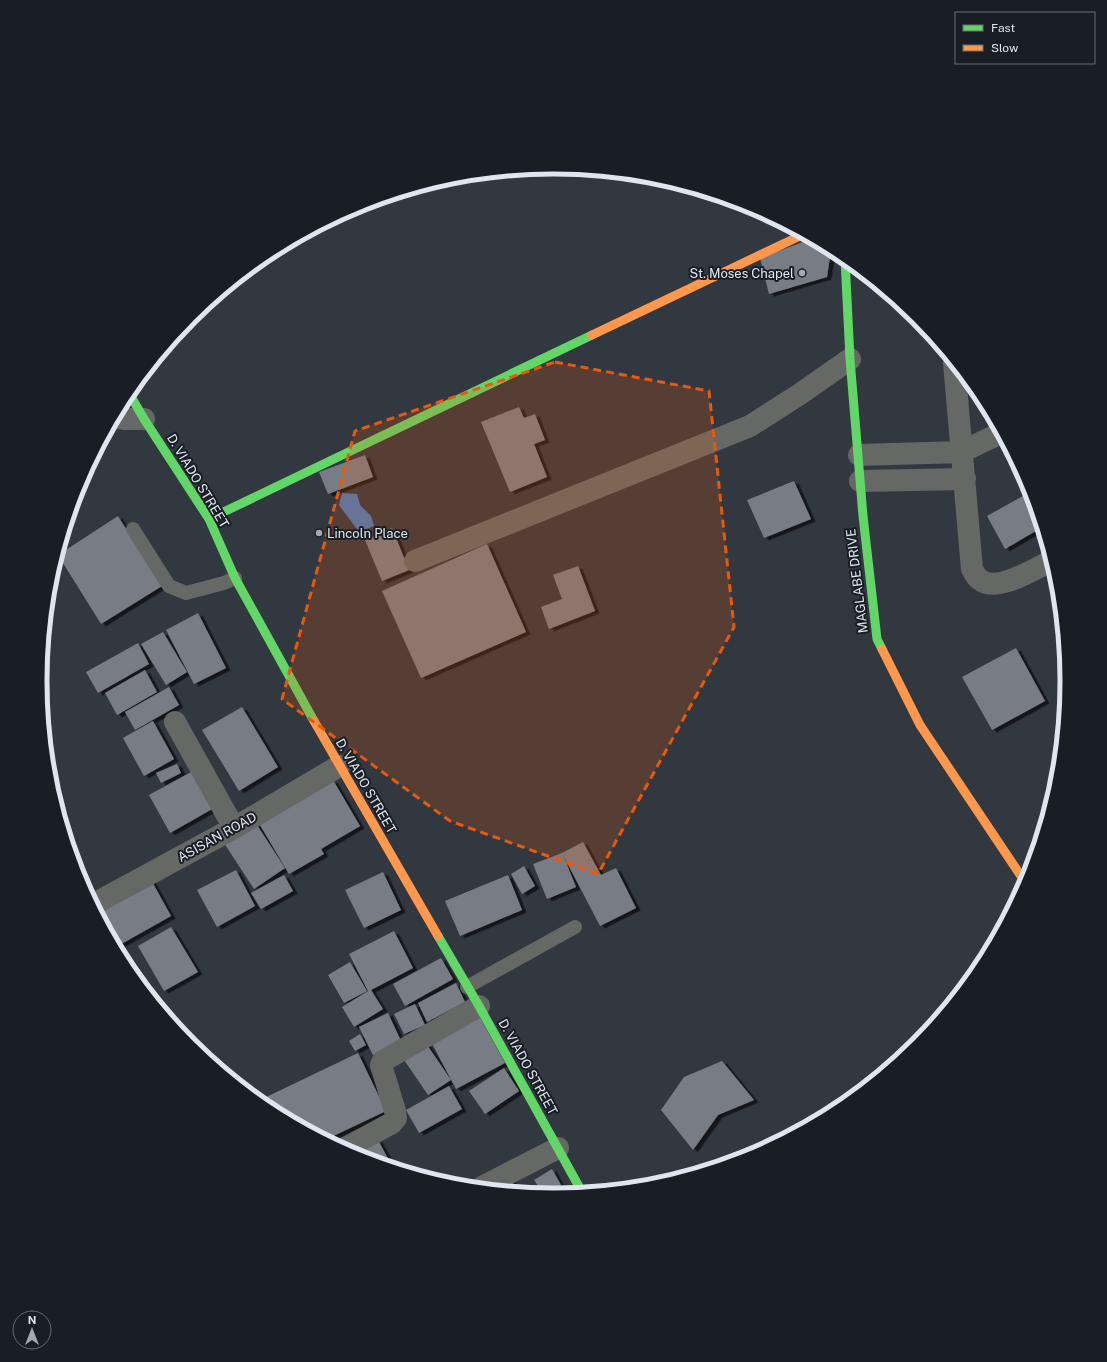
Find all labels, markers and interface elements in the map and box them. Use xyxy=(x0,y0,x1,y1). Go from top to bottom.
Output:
legend xyxy=(955,12,1095,64)
text: Fast xyxy=(991,21,1016,35)
text: Slow xyxy=(991,41,1019,55)
place label: St. Moses Chapel xyxy=(690,266,794,281)
marker: St. Moses Chapel xyxy=(797,268,807,278)
street label: D. VIADO STREET xyxy=(164,431,232,531)
place label: Lincoln Place xyxy=(327,526,408,541)
marker: Lincoln Place xyxy=(314,528,324,538)
street label: MAGLABE DRIVE xyxy=(843,528,871,634)
street label: D. VIADO STREET xyxy=(333,736,399,836)
street label: ASISAN ROAD xyxy=(175,809,259,865)
street label: D. VIADO STREET xyxy=(495,1017,561,1118)
north arrow xyxy=(12,1310,52,1350)
text: N xyxy=(28,1314,36,1326)

